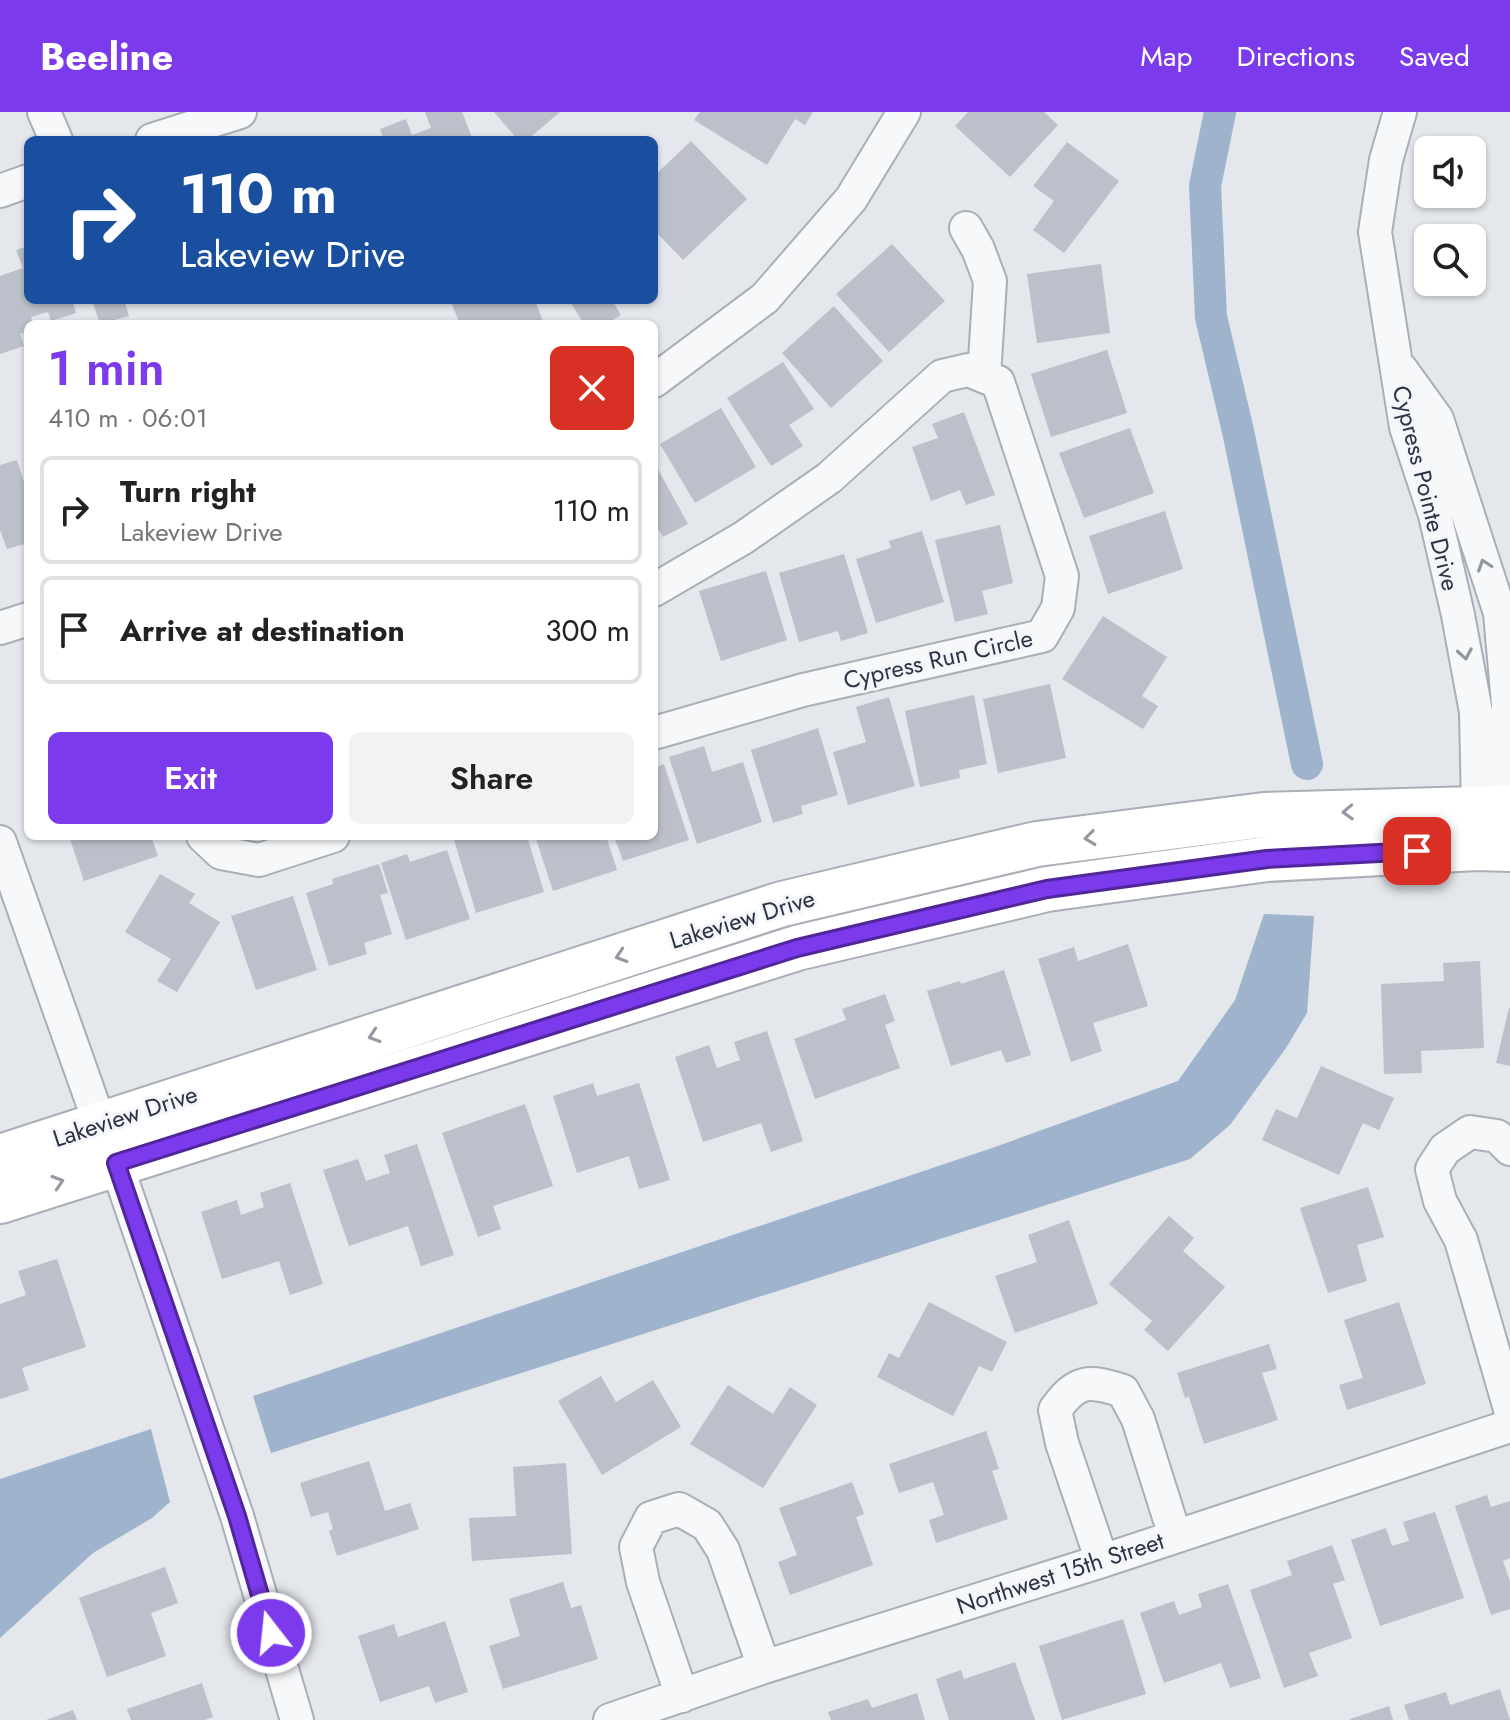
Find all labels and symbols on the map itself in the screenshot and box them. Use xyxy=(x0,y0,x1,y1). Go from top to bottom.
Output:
street label: Cypress Pointe Drive xyxy=(1384,382,1468,594)
one-way arrow xyxy=(1478,558,1494,572)
street label: Cypress Run Circle xyxy=(840,620,1036,698)
one-way arrow xyxy=(1455,647,1472,660)
one-way arrow xyxy=(1341,803,1354,820)
pin xyxy=(1383,817,1451,885)
one-way arrow xyxy=(1083,829,1096,846)
street label: Lakeview Drive xyxy=(665,880,819,958)
one-way arrow xyxy=(615,947,628,963)
one-way arrow xyxy=(367,1026,381,1042)
street label: Lakeview Drive xyxy=(48,1076,202,1156)
one-way arrow xyxy=(50,1176,64,1192)
street label: Northwest 15th Street xyxy=(952,1523,1168,1623)
position arrow xyxy=(229,1591,313,1675)

